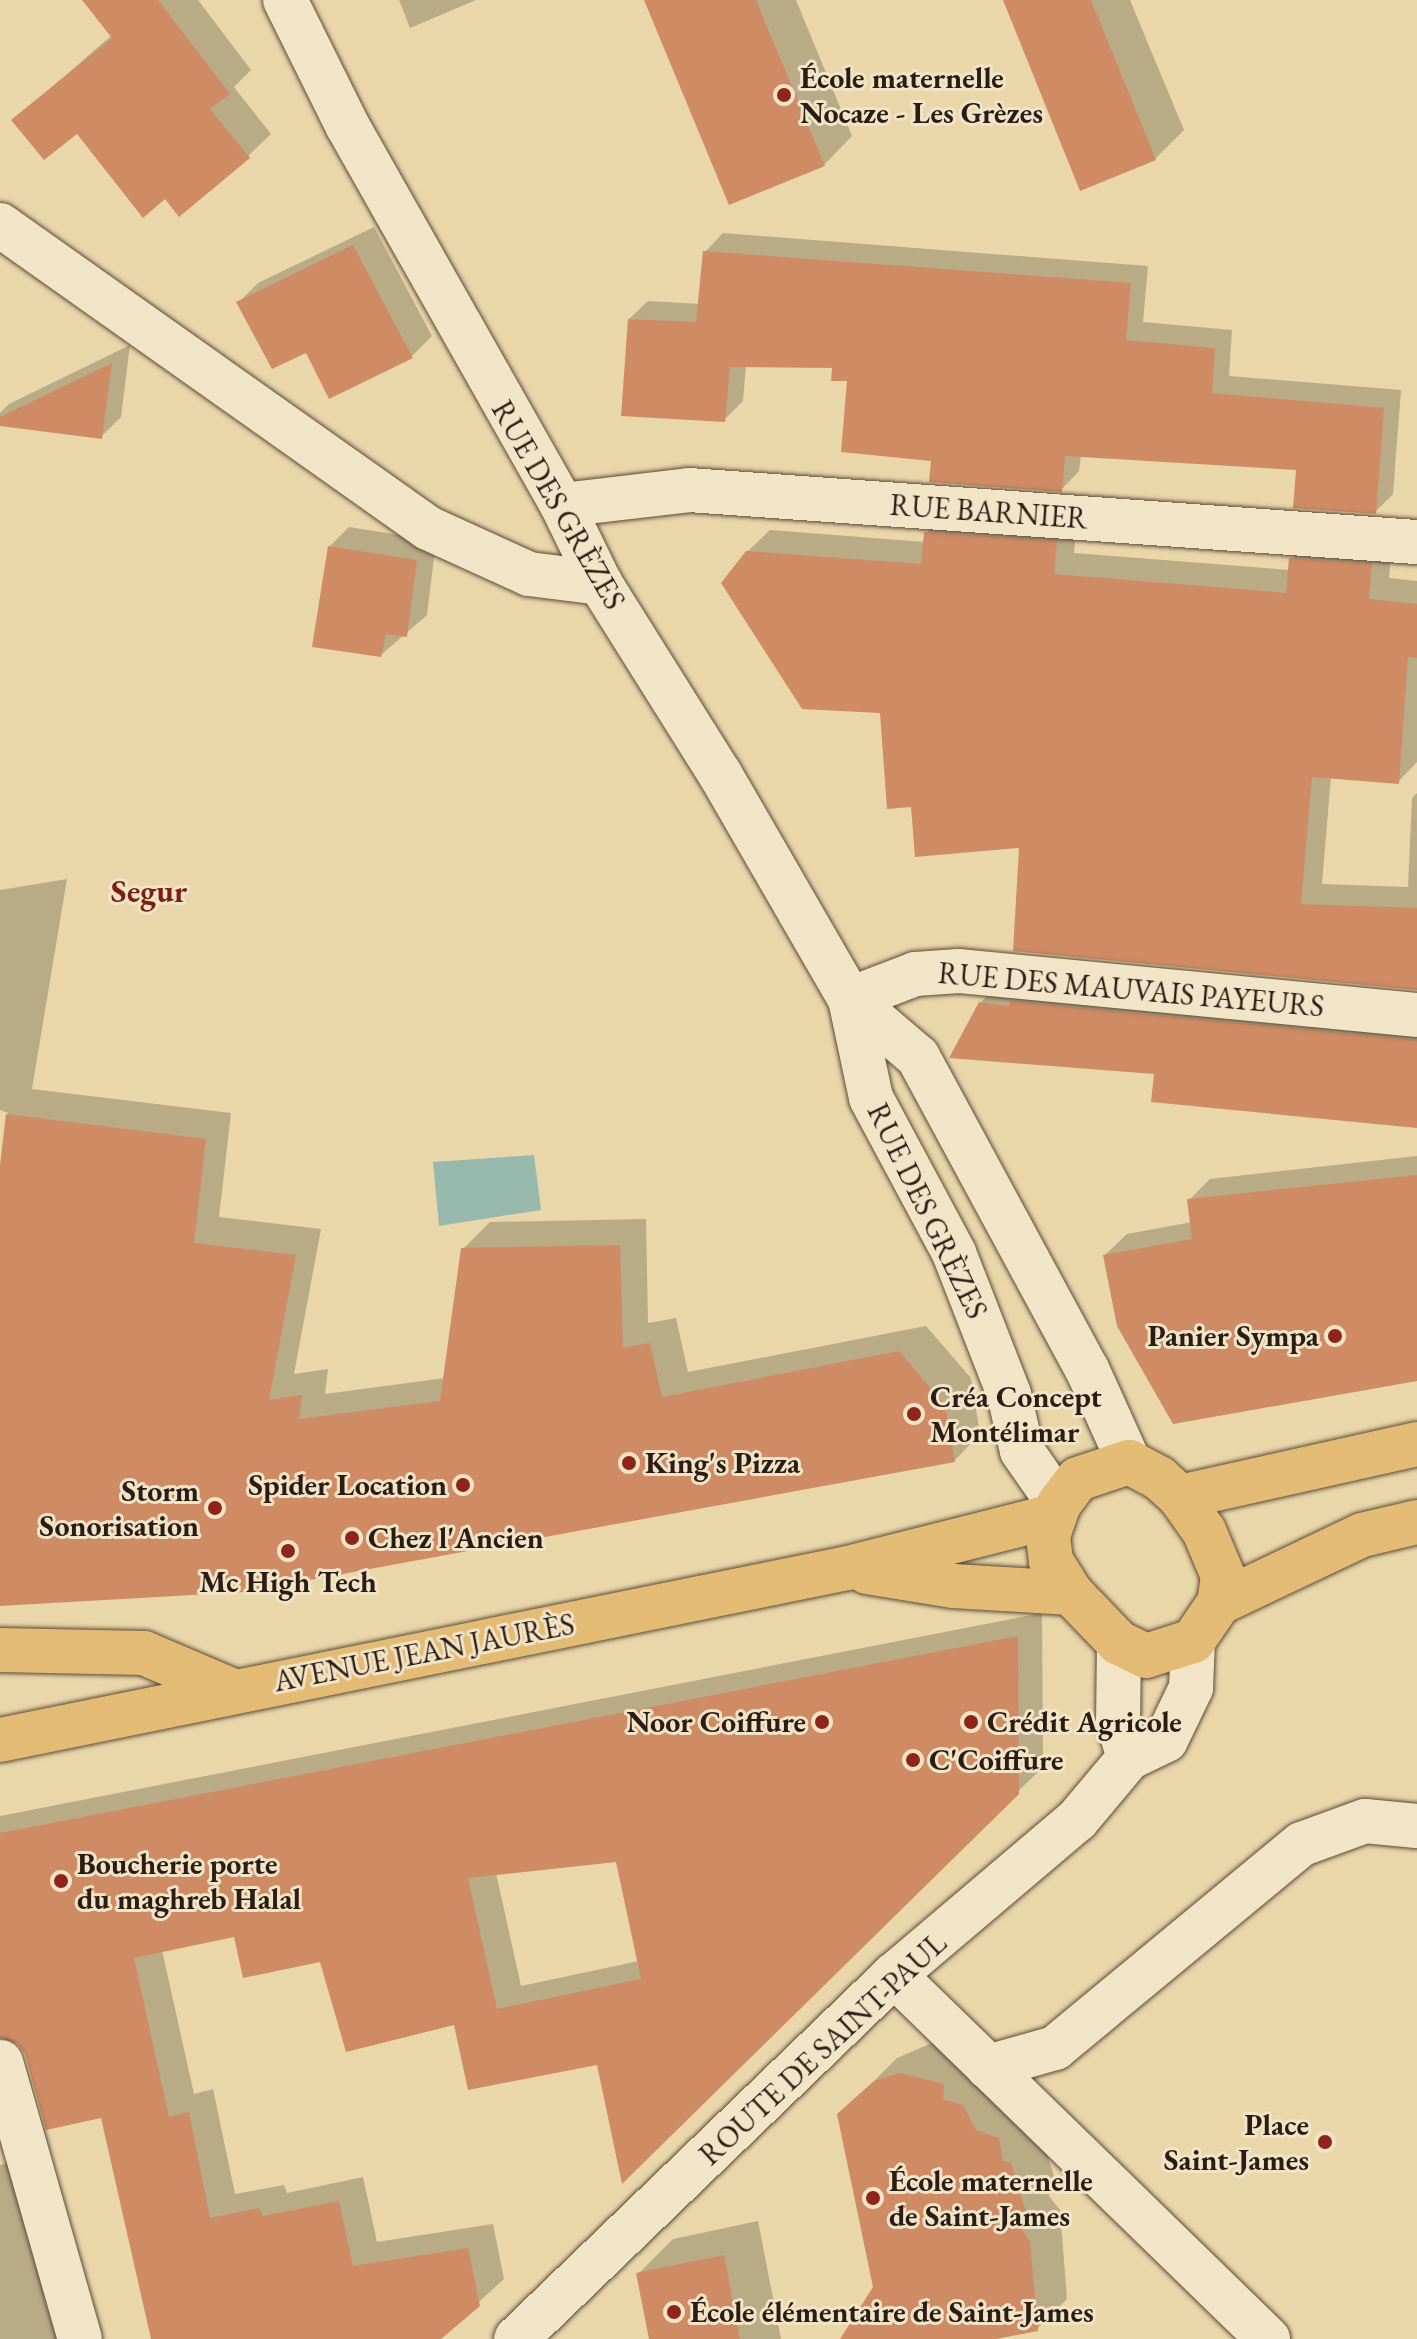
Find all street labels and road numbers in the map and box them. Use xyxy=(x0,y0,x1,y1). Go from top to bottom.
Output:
street label: RUE DES GRÈZES xyxy=(484,394,632,616)
street label: RUE BARNIER xyxy=(889,487,1089,537)
street label: RUE DES MAUVAIS PAYEURS xyxy=(937,955,1325,1025)
street label: RUE DES GRÈZES xyxy=(859,1097,995,1325)
street label: AVENUE JEAN JAURÈS xyxy=(271,1606,577,1700)
street label: ROUTE DE SAINT-PAUL xyxy=(692,1925,954,2173)

